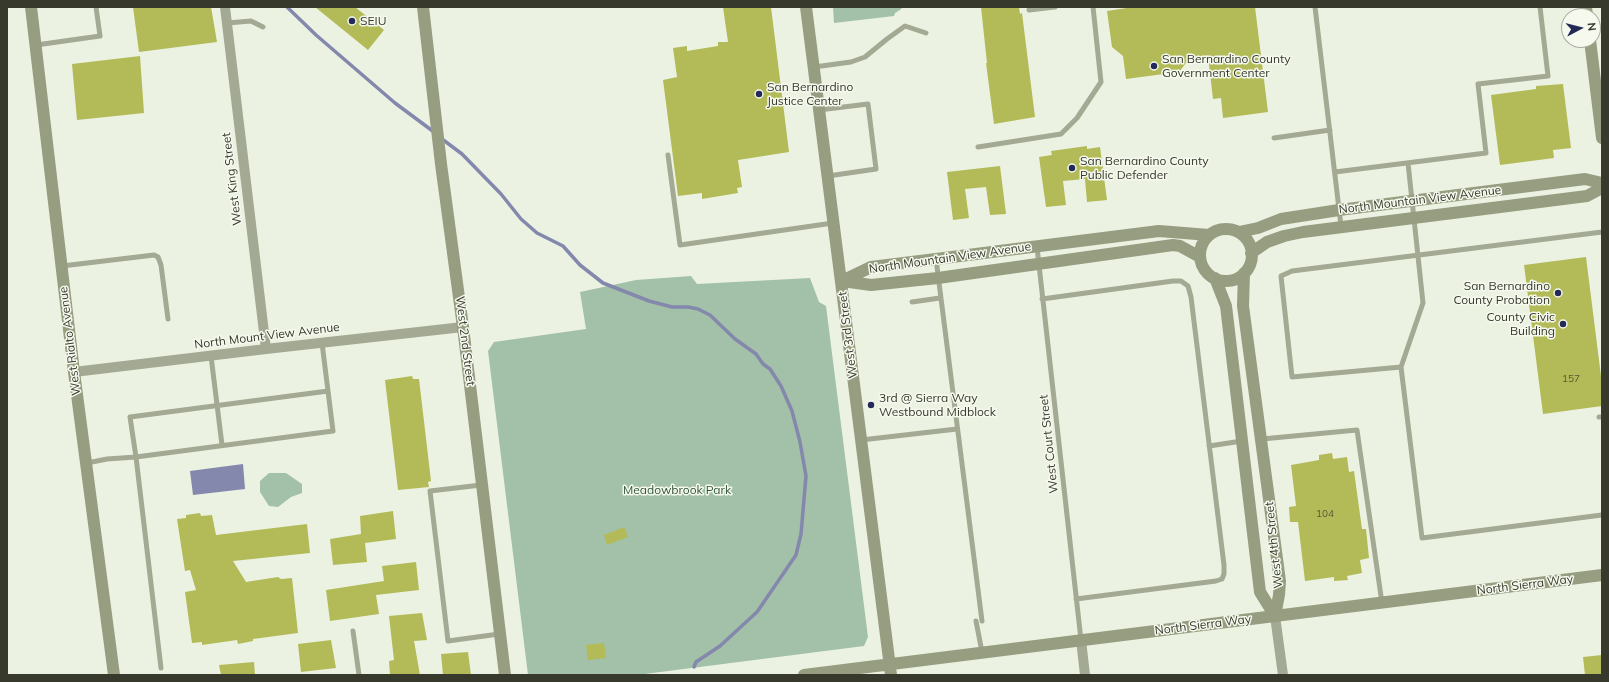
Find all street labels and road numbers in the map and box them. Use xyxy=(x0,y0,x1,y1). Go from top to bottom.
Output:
street label: West King Street xyxy=(219,132,245,226)
street label: North Mountain View Avenue xyxy=(1338,183,1502,217)
street label: North Mountain View Avenue xyxy=(868,239,1032,277)
street label: West Rialto Avenue xyxy=(56,286,84,396)
street label: West 3rd Street xyxy=(836,291,860,379)
street label: West 2nd Street xyxy=(452,295,478,387)
street label: North Mount View Avenue xyxy=(194,320,340,352)
street label: West Court Street xyxy=(1037,394,1061,494)
street label: West 4th Street xyxy=(1262,501,1286,589)
street label: North Sierra Way xyxy=(1476,572,1574,598)
street label: North Sierra Way xyxy=(1154,612,1252,638)

